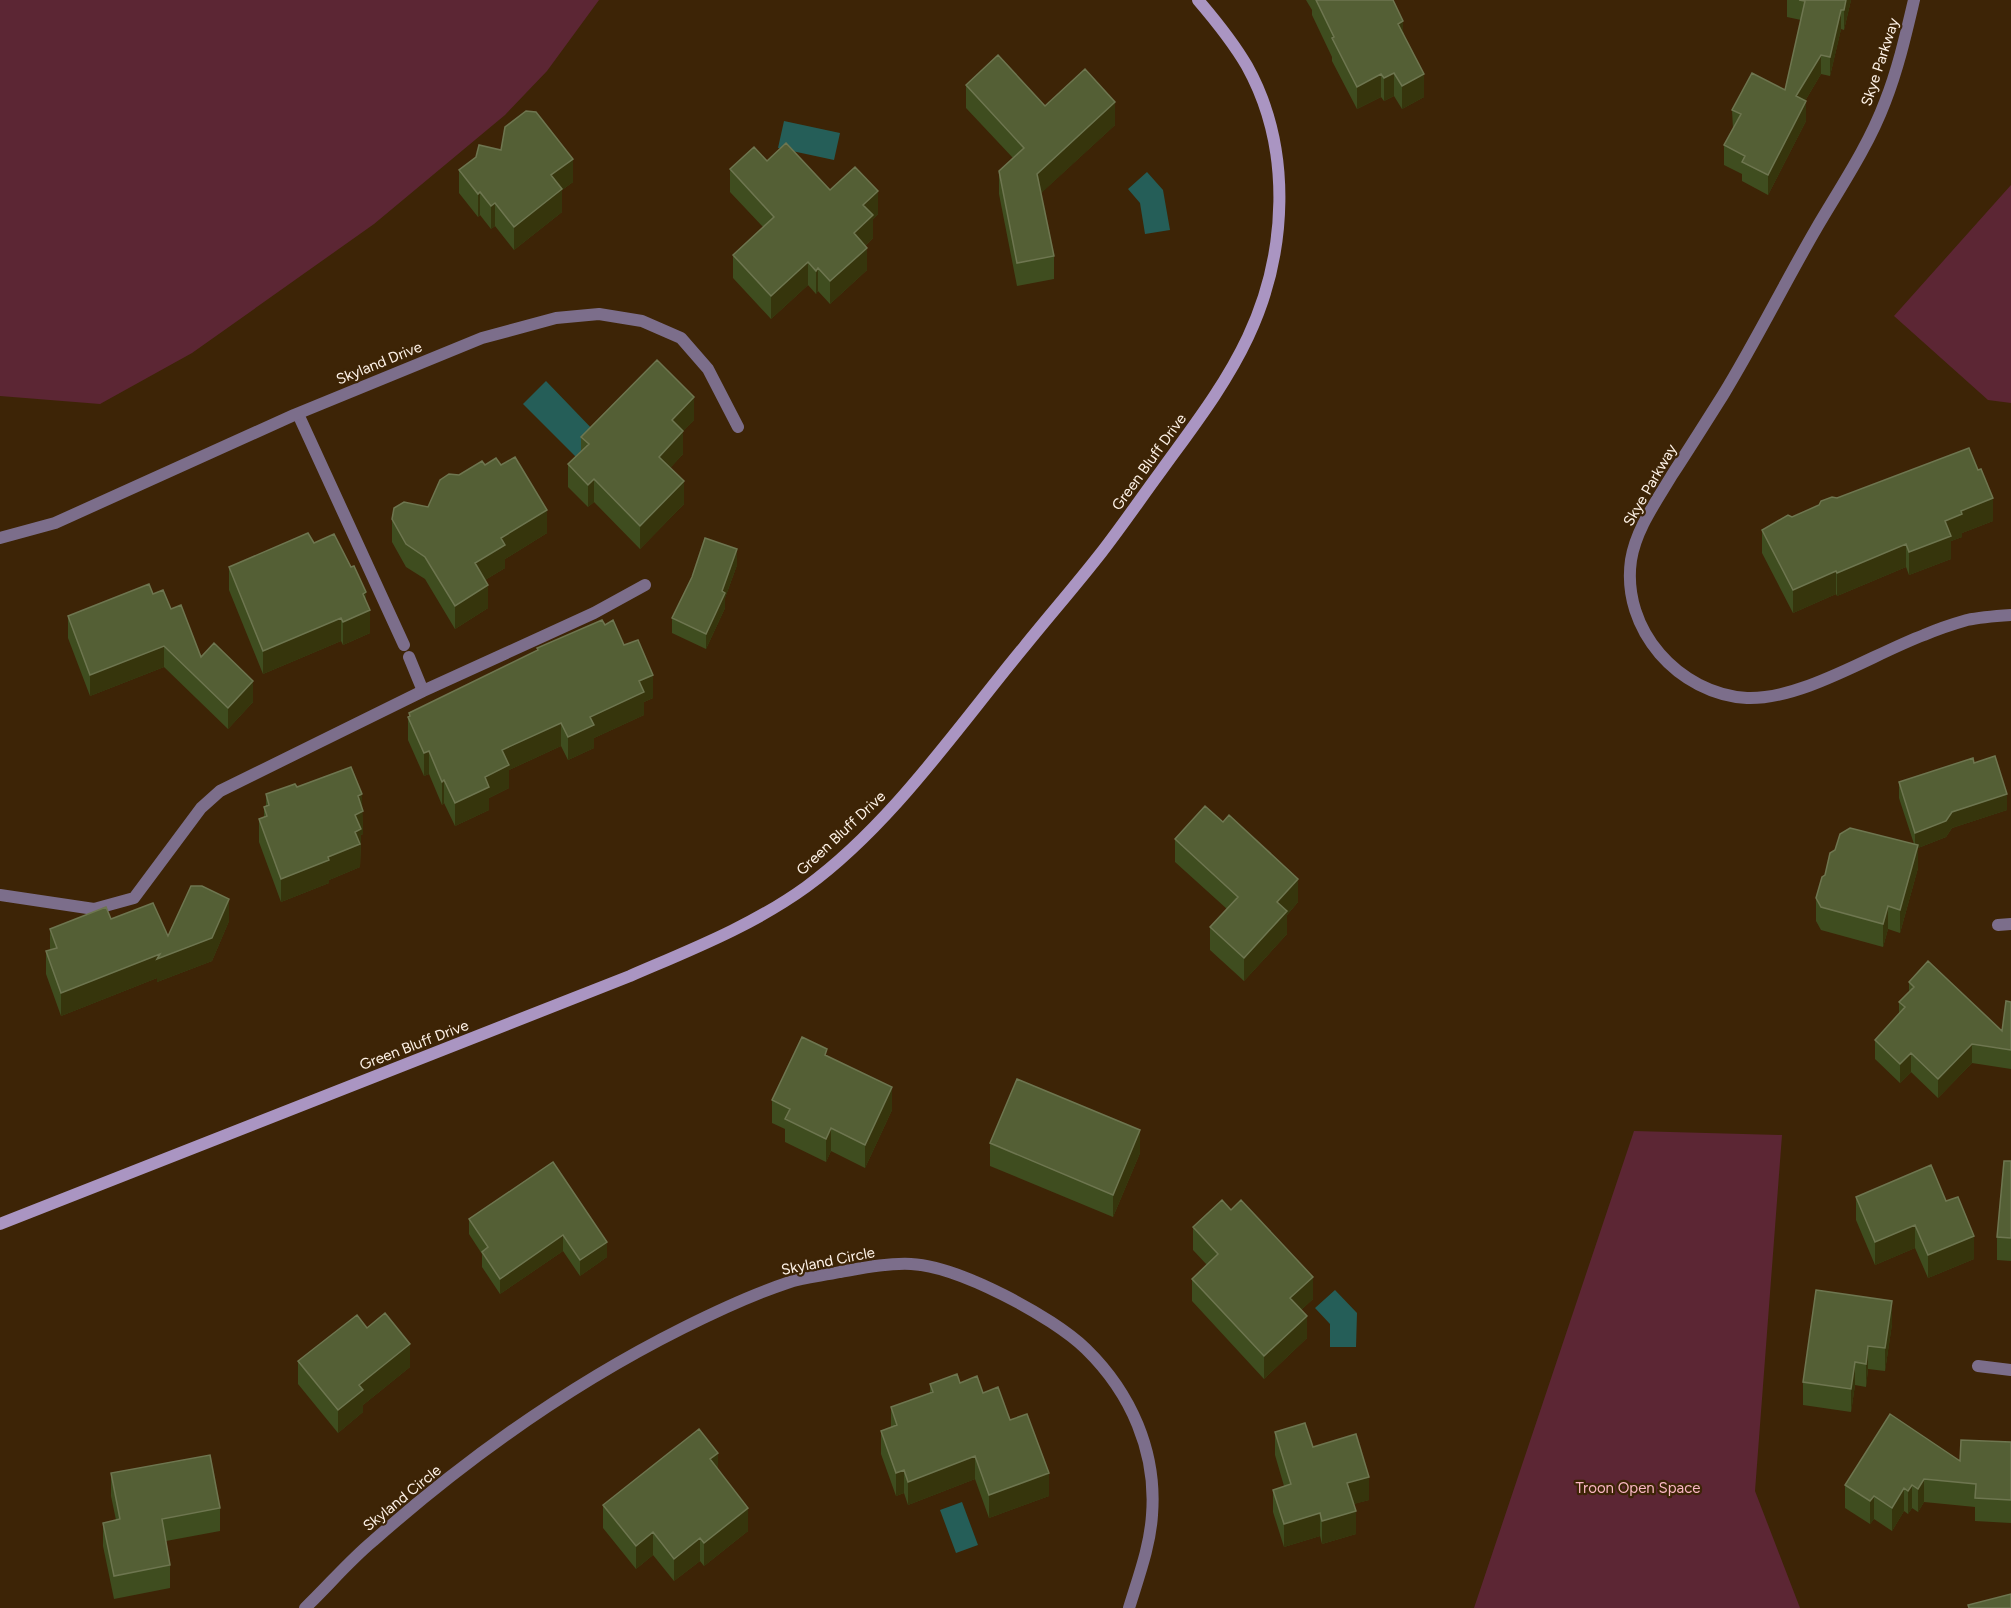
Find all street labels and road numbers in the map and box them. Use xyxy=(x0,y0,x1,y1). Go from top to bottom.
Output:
street label: Skye Parkway xyxy=(1857,16,1903,108)
street label: Skyland Drive xyxy=(333,338,425,388)
street label: Green Bluff Drive xyxy=(1108,410,1190,514)
street label: Skye Parkway xyxy=(1619,441,1681,529)
street label: Green Bluff Drive xyxy=(793,787,889,879)
street label: Green Bluff Drive xyxy=(357,1016,471,1074)
street label: Skyland Circle xyxy=(780,1243,876,1279)
street label: Skyland Circle xyxy=(359,1461,445,1535)

